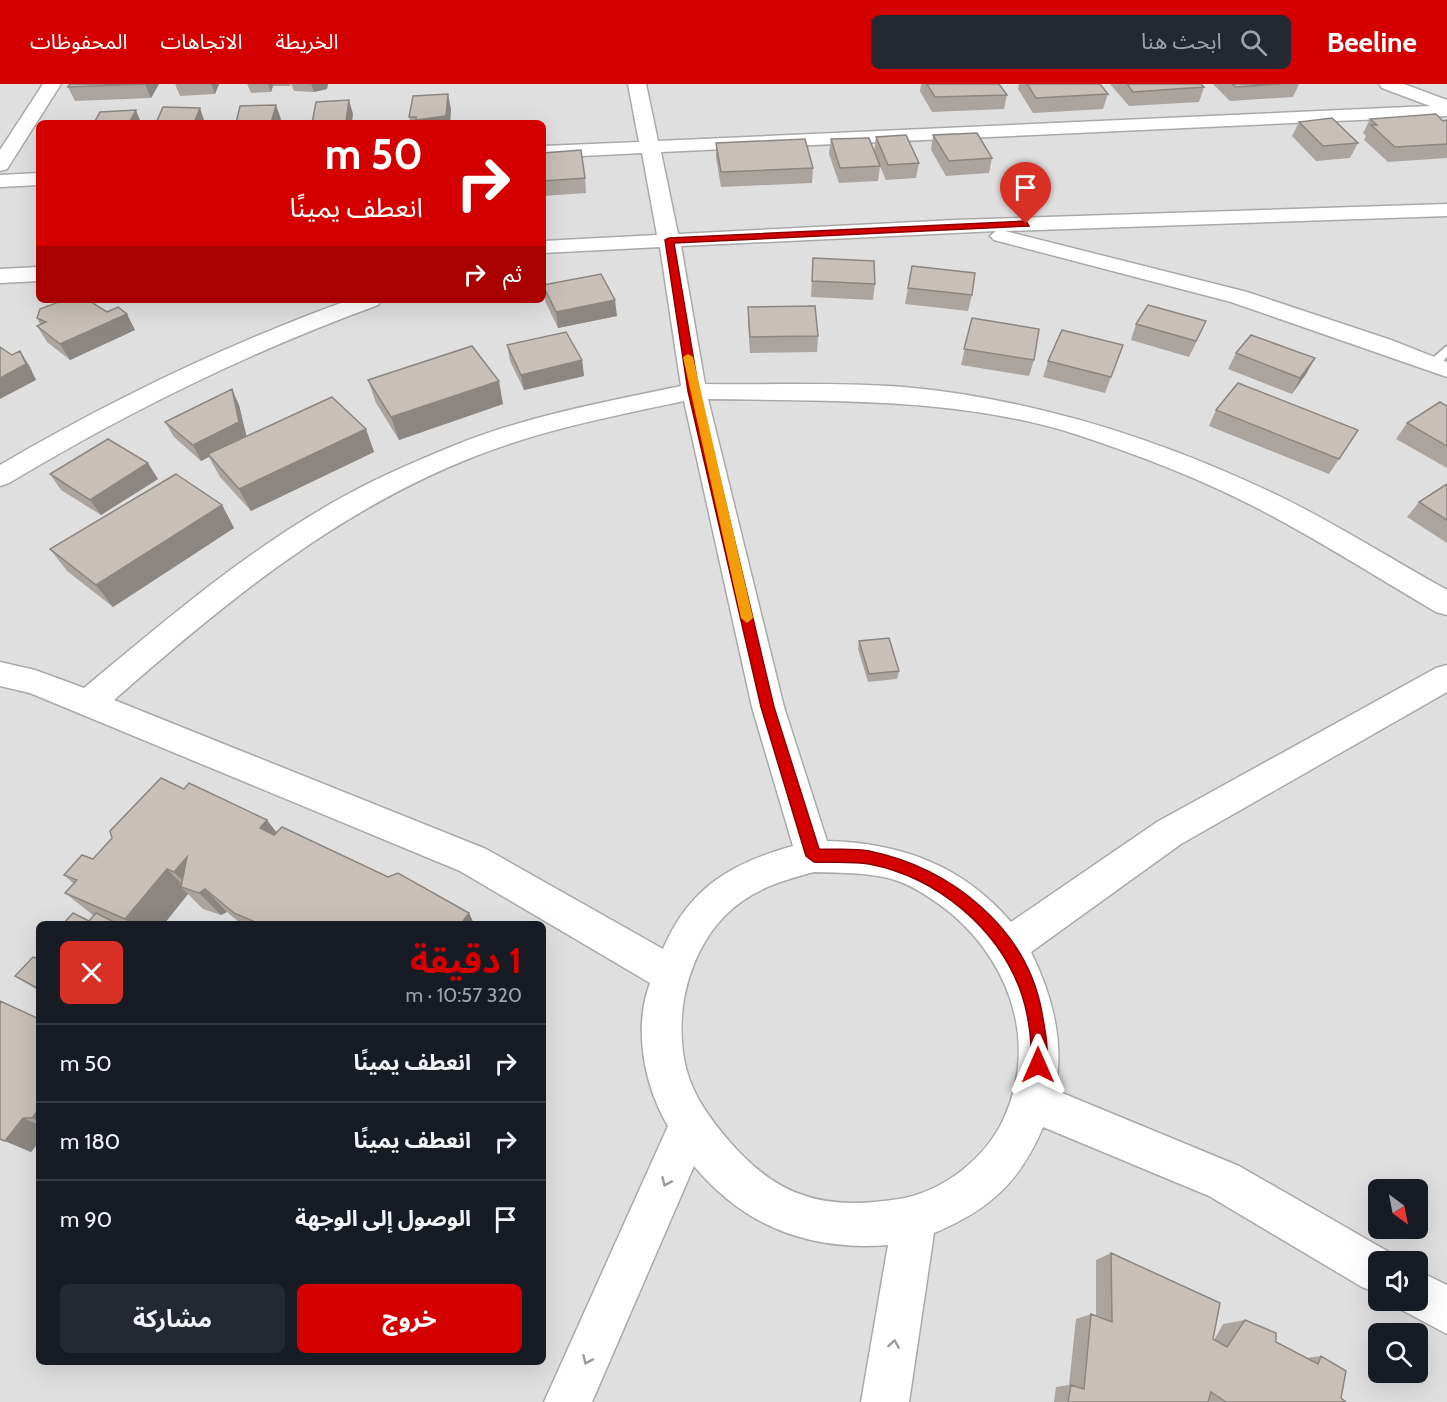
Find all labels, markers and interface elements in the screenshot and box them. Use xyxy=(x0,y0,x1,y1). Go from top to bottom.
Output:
search box xyxy=(871,15,1291,69)
text: Beeline xyxy=(1327,25,1417,59)
icon: search xyxy=(1237,26,1270,59)
text: ابحث هنا xyxy=(1141,28,1222,55)
text: المحفوظات xyxy=(30,29,127,54)
text: الاتجاهات xyxy=(160,29,242,54)
text: الخريطة xyxy=(275,29,338,54)
text: 50 m xyxy=(325,128,423,180)
icon: right xyxy=(444,144,522,222)
pin xyxy=(1000,162,1051,224)
icon: arrive xyxy=(1009,171,1042,204)
text: انعطف يمينًا xyxy=(289,191,423,224)
icon: right xyxy=(458,258,491,291)
text: ثم xyxy=(503,261,522,288)
text: 1 دقيقة xyxy=(410,938,522,982)
button: close xyxy=(60,941,123,1004)
text: 320 m · 10:57 xyxy=(405,983,522,1007)
position arrow xyxy=(1006,1033,1070,1097)
icon: right xyxy=(489,1047,522,1080)
text: انعطف يمينًا xyxy=(354,1049,471,1076)
text: 50 m xyxy=(60,1050,112,1077)
icon: right xyxy=(489,1125,522,1158)
text: انعطف يمينًا xyxy=(354,1127,471,1154)
text: 180 m xyxy=(60,1128,120,1155)
one-way arrow xyxy=(661,1176,673,1187)
north arrow xyxy=(1368,1179,1428,1239)
map controls xyxy=(1368,1179,1428,1383)
icon: arrive xyxy=(489,1203,522,1236)
text: الوصول إلى الوجهة xyxy=(295,1205,471,1232)
text: 90 m xyxy=(60,1206,112,1233)
button: sound xyxy=(1368,1251,1428,1311)
button: مشاركة xyxy=(60,1284,285,1353)
button: خروج xyxy=(297,1284,522,1353)
button: search xyxy=(1368,1323,1428,1383)
one-way arrow xyxy=(888,1340,900,1349)
one-way arrow xyxy=(582,1354,594,1365)

